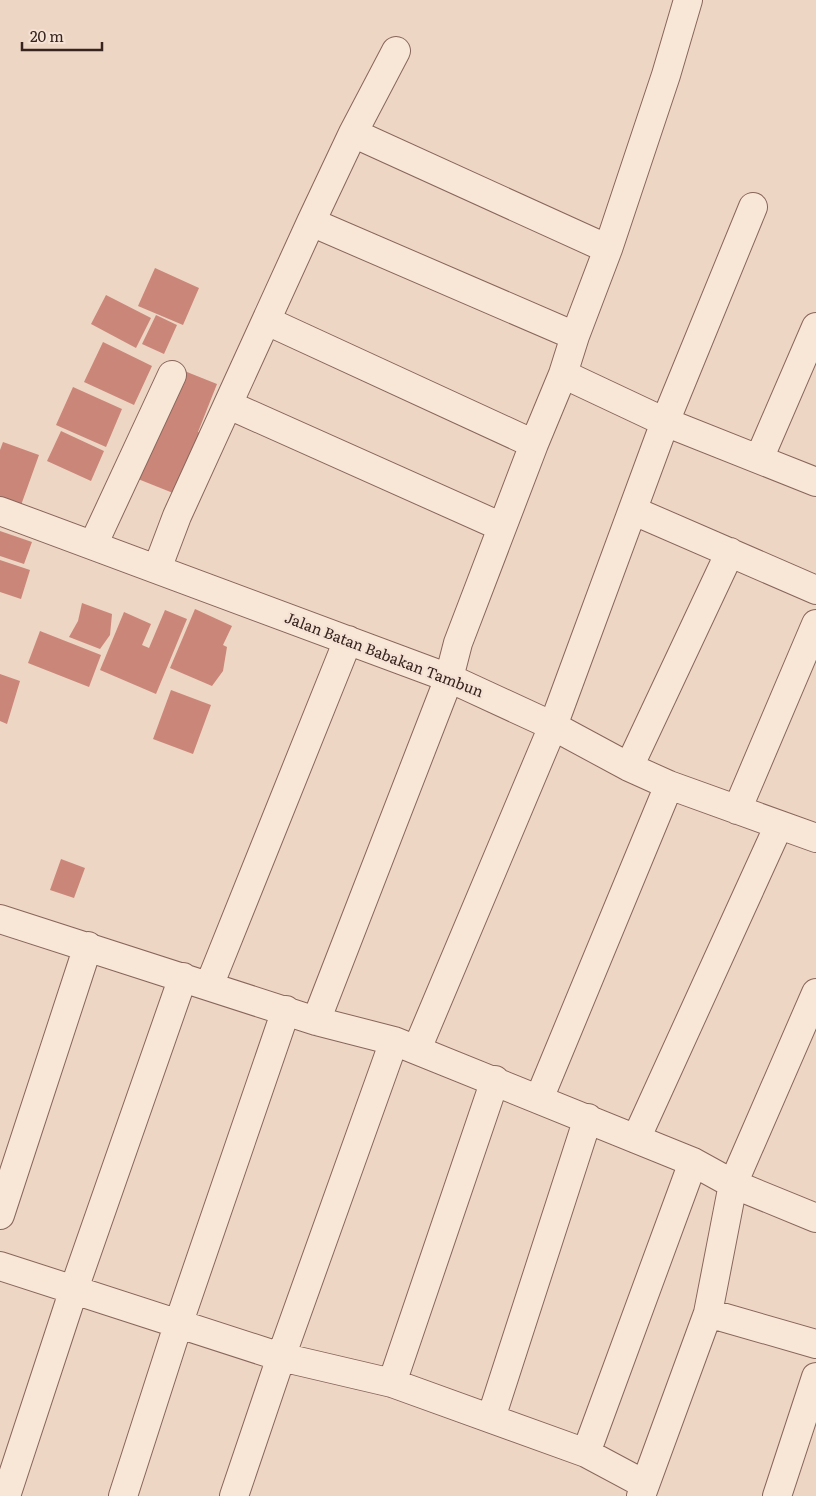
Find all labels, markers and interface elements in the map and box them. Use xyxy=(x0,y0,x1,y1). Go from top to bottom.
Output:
scale bar xyxy=(22,20,102,52)
text: 20 m xyxy=(30,24,64,47)
street label: Jalan Batan Babakan Tambun xyxy=(282,605,487,702)

